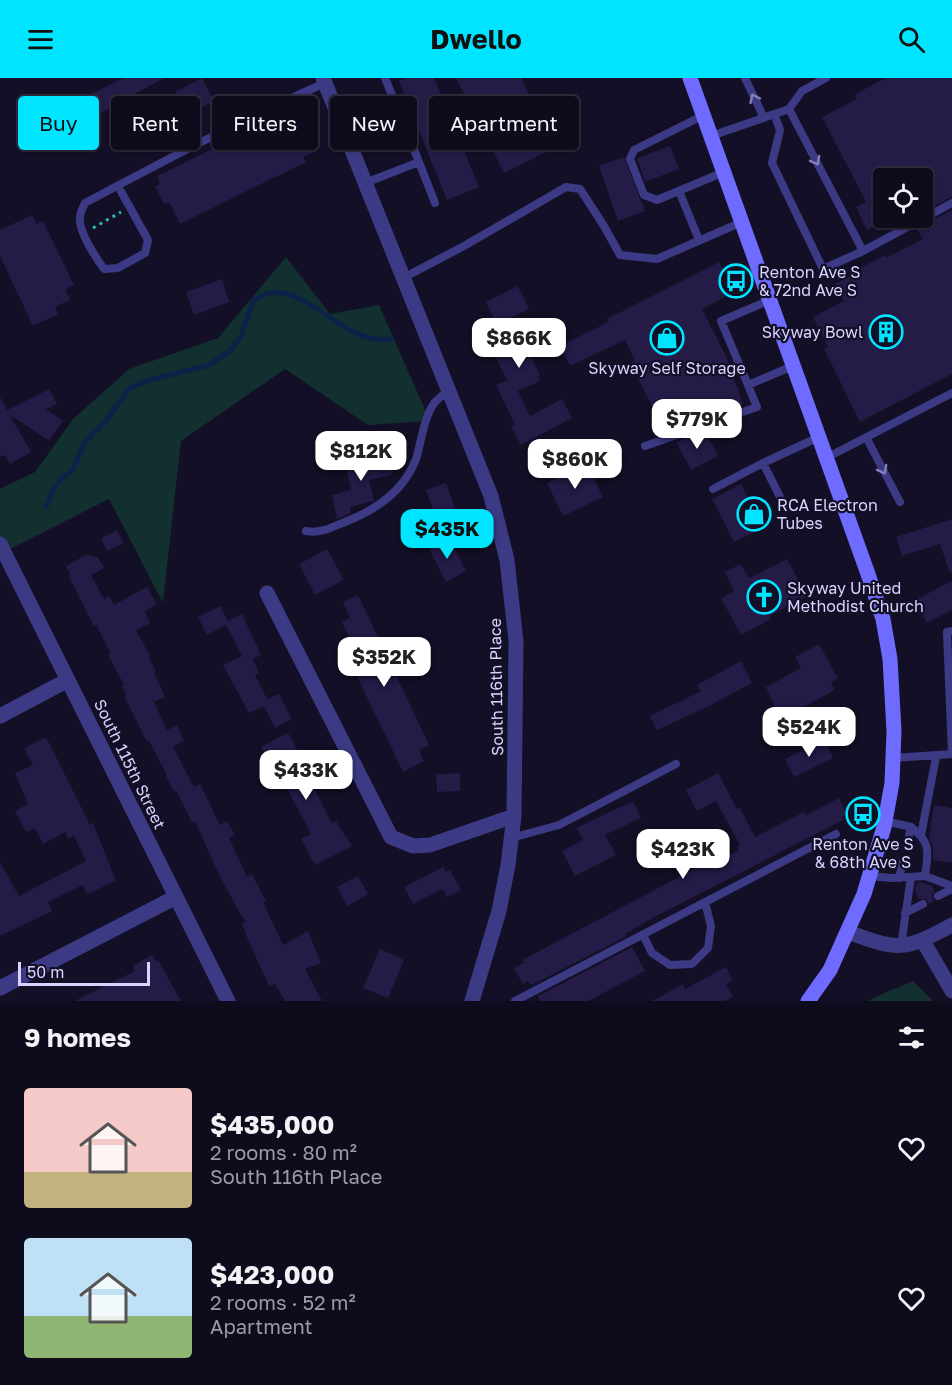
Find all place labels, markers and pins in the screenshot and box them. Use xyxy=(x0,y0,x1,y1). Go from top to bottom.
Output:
place label: Renton Ave S & 72nd Ave S xyxy=(759,262,860,300)
bus stop icon: Renton Ave S & 72nd Ave S xyxy=(718,263,754,299)
building icon: Skyway Bowl xyxy=(868,314,904,350)
pin: $866K xyxy=(477,318,561,369)
shop icon: Skyway Self Storage xyxy=(649,320,685,356)
place label: Skyway Bowl xyxy=(762,322,863,342)
place label: Skyway Self Storage xyxy=(588,358,746,378)
pin: $779K xyxy=(655,399,739,450)
pin: $812K xyxy=(319,431,403,482)
pin: $860K xyxy=(533,439,617,490)
place label: RCA Electron Tubes xyxy=(777,495,878,533)
shop icon: RCA Electron Tubes xyxy=(736,496,772,532)
pin: $435K xyxy=(405,509,489,560)
place label: Skyway United Methodist Church xyxy=(787,578,924,616)
church icon: Skyway United Methodist Church xyxy=(746,579,782,615)
pin: $352K xyxy=(342,637,426,688)
pin: $524K xyxy=(767,707,851,758)
pin: $433K xyxy=(264,750,348,801)
bus stop icon: Renton Ave S & 68th Ave S xyxy=(845,796,881,832)
pin: $423K xyxy=(641,829,725,880)
place label: Renton Ave S & 68th Ave S xyxy=(812,834,914,872)

